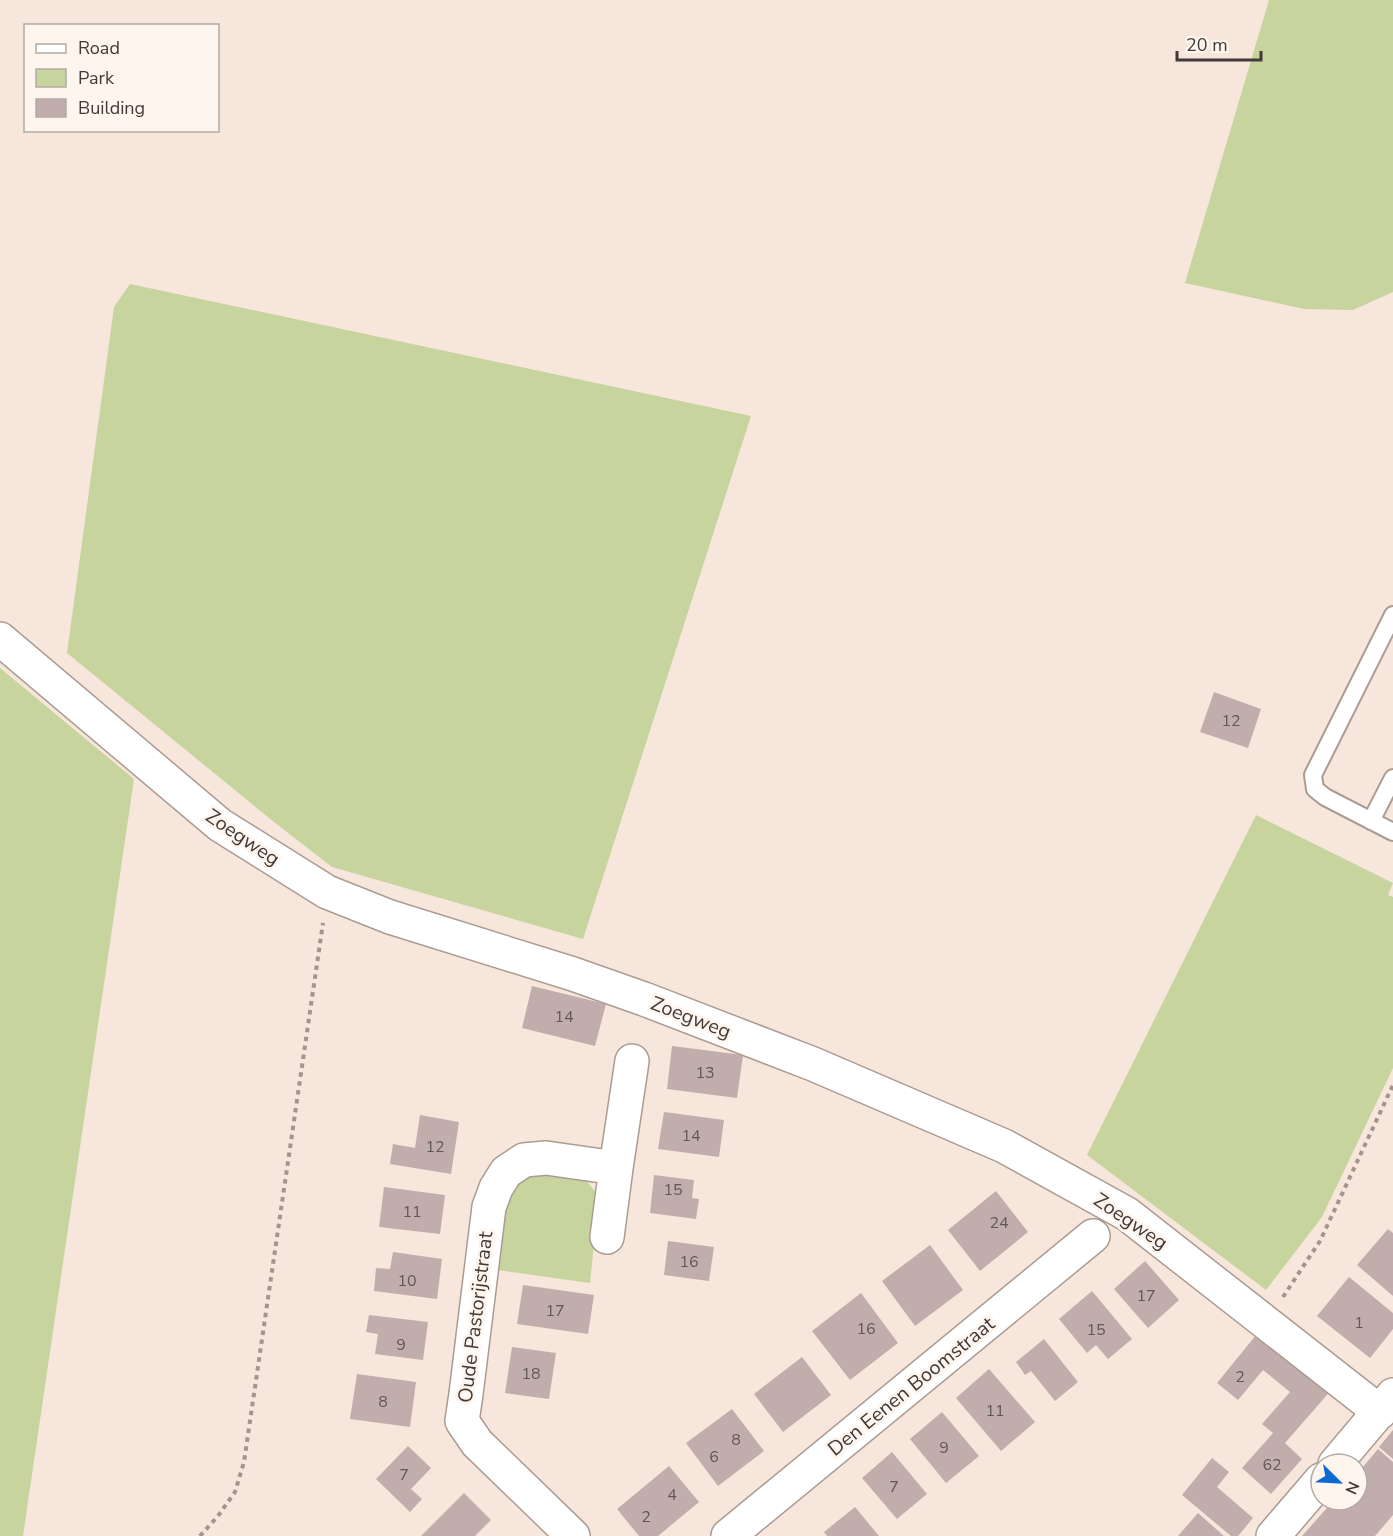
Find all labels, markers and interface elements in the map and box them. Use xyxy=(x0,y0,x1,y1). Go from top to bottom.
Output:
legend xyxy=(24,24,219,132)
scale bar xyxy=(1177,24,1261,62)
text: 20 m xyxy=(1186,33,1228,57)
text: Road xyxy=(78,36,120,60)
text: Park xyxy=(78,66,115,90)
text: Building xyxy=(78,96,145,120)
house number: 12 xyxy=(1221,710,1241,732)
street label: Zoegweg xyxy=(200,803,285,872)
street label: Zoegweg xyxy=(647,990,735,1045)
house number: 14 xyxy=(554,1006,574,1028)
house number: 13 xyxy=(695,1062,715,1084)
house number: 14 xyxy=(681,1125,701,1147)
house number: 12 xyxy=(425,1136,445,1158)
house number: 15 xyxy=(663,1179,683,1201)
street label: Zoegweg xyxy=(1088,1187,1173,1256)
house number: 11 xyxy=(402,1201,422,1223)
house number: 24 xyxy=(989,1212,1009,1234)
street label: Oude Pastorijstraat xyxy=(452,1229,500,1404)
house number: 16 xyxy=(679,1251,699,1273)
house number: 10 xyxy=(397,1270,417,1292)
house number: 17 xyxy=(1136,1285,1156,1307)
house number: 17 xyxy=(545,1300,565,1322)
street label: Den Eenen Boomstraat xyxy=(822,1310,1001,1462)
house number: 1 xyxy=(1354,1312,1364,1334)
house number: 16 xyxy=(856,1318,876,1340)
house number: 15 xyxy=(1086,1319,1106,1341)
house number: 9 xyxy=(396,1334,406,1356)
house number: 18 xyxy=(521,1363,541,1385)
house number: 2 xyxy=(1235,1366,1245,1388)
house number: 8 xyxy=(378,1391,388,1413)
house number: 11 xyxy=(985,1400,1005,1422)
house number: 8 xyxy=(731,1429,741,1451)
house number: 9 xyxy=(939,1437,949,1459)
house number: 6 xyxy=(709,1446,719,1468)
north arrow xyxy=(1309,1452,1369,1512)
house number: 62 xyxy=(1262,1454,1282,1476)
house number: 7 xyxy=(399,1464,409,1486)
house number: 7 xyxy=(889,1476,899,1498)
text: N xyxy=(1339,1478,1364,1498)
house number: 4 xyxy=(667,1484,677,1506)
house number: 2 xyxy=(641,1506,651,1528)

